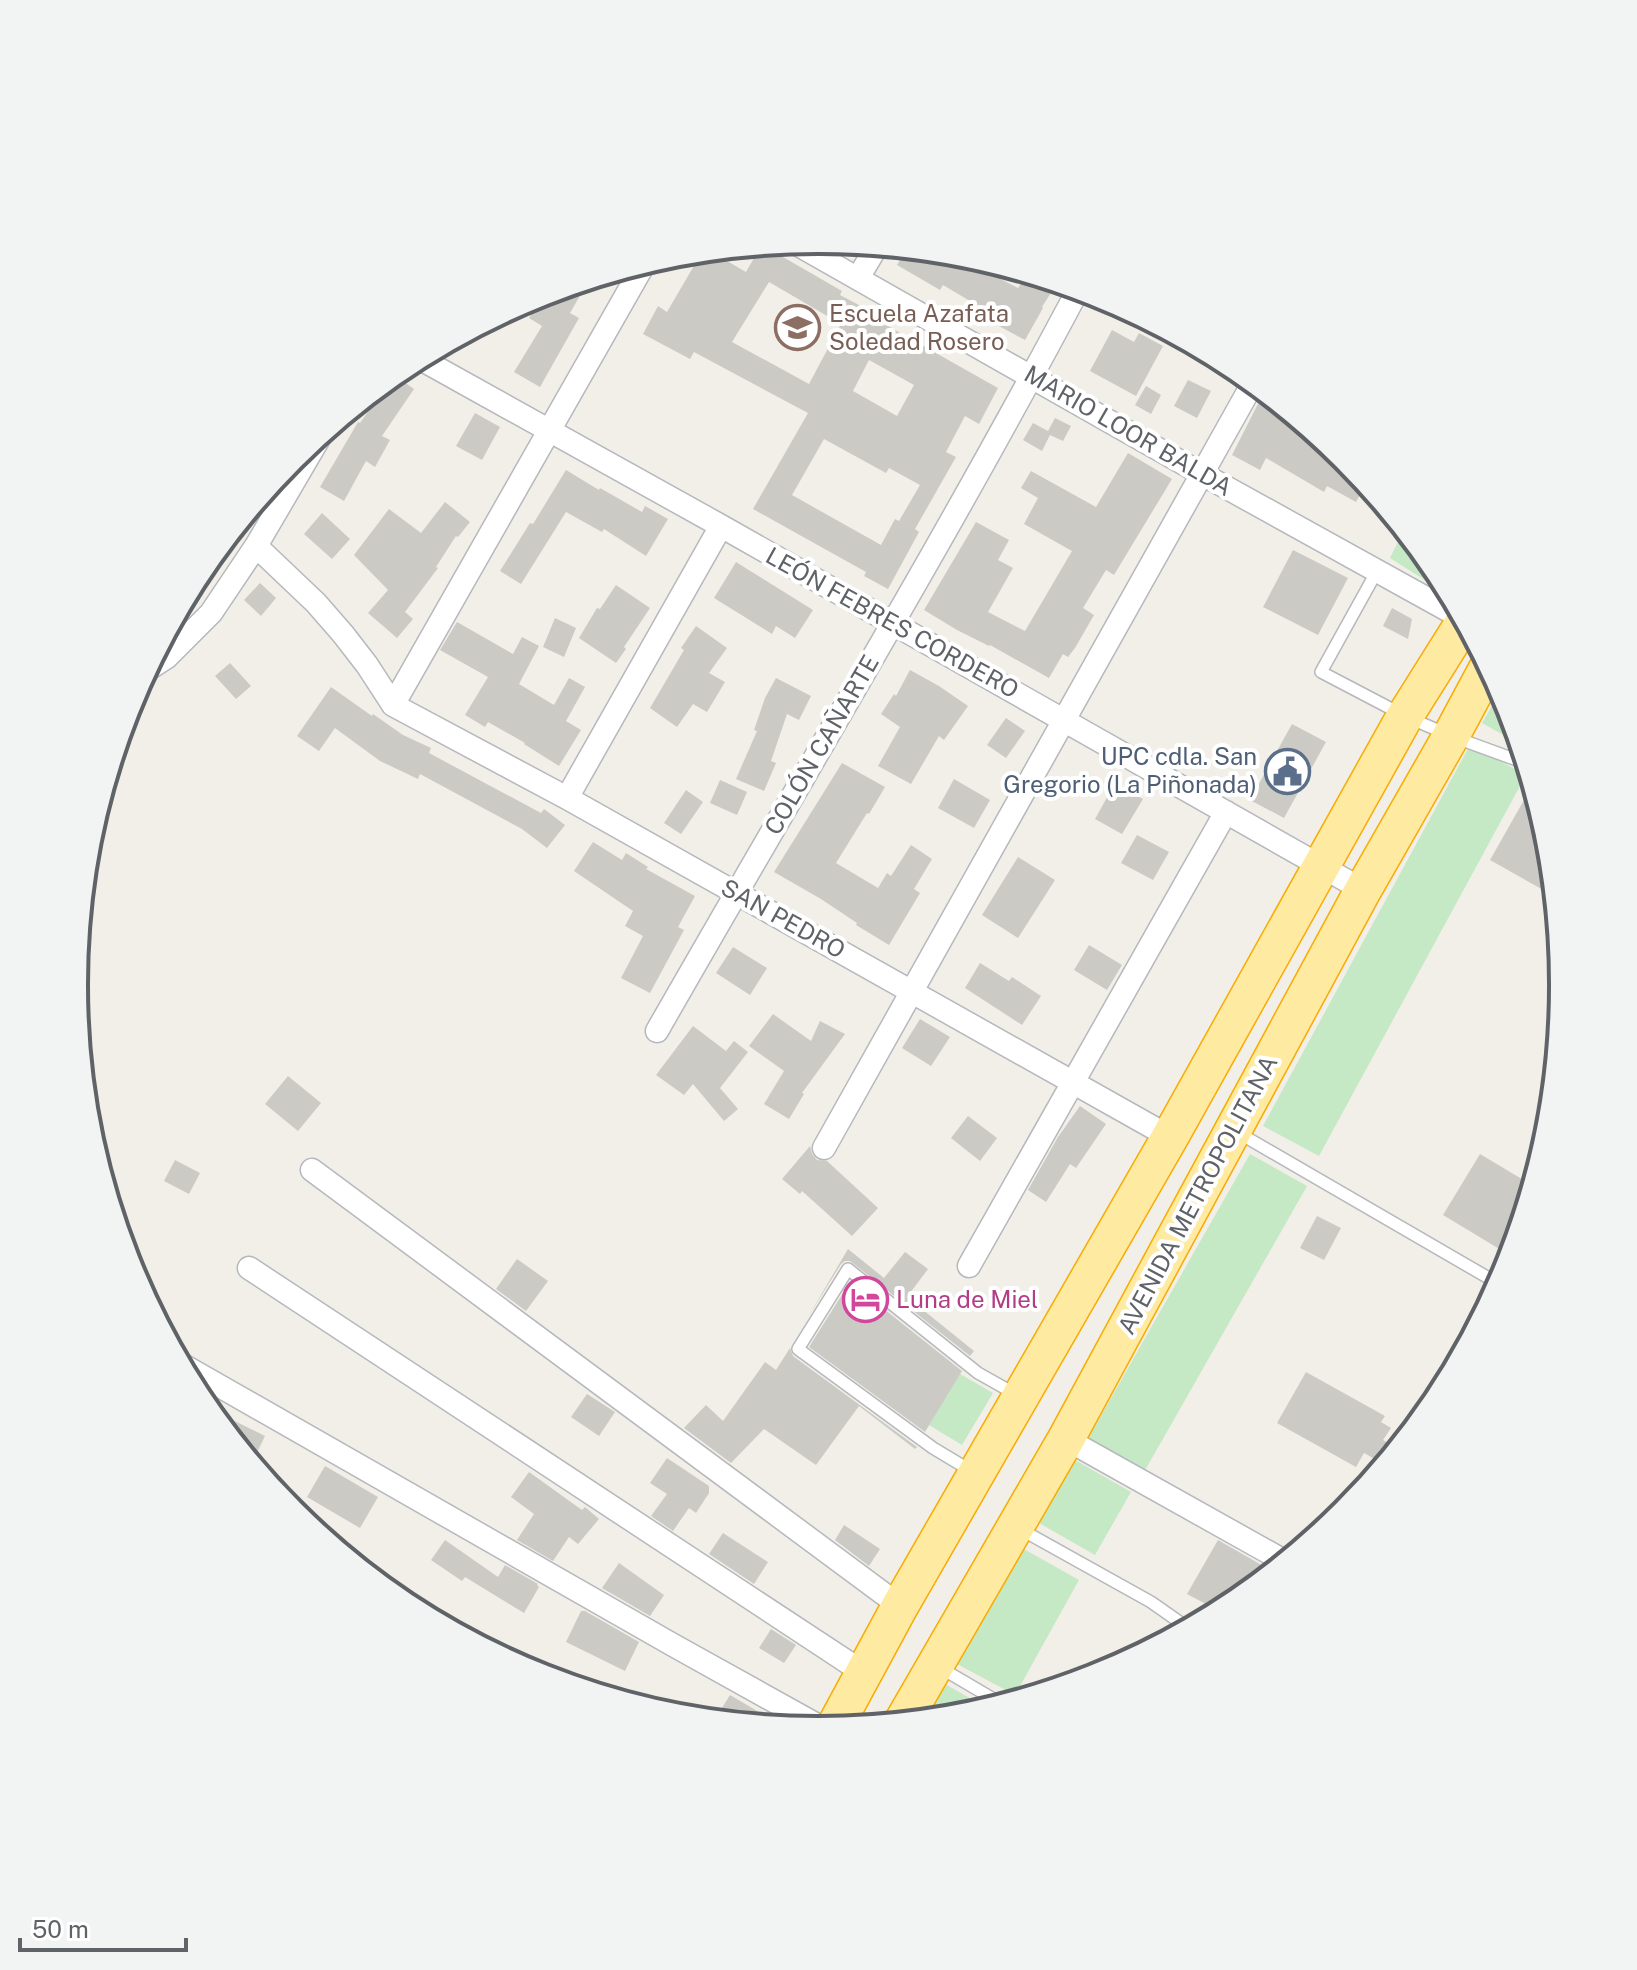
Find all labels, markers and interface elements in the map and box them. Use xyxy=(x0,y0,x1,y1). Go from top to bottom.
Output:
place label: Escuela Azafata Soledad Rosero xyxy=(829,299,1009,355)
school or university icon: Escuela Azafata Soledad Rosero xyxy=(774,304,822,352)
street label: MARIO LOOR BALDA xyxy=(1020,359,1237,501)
street label: LEÓN FEBRES CORDERO xyxy=(761,541,1024,703)
street label: COLÓN CAÑARTE xyxy=(758,650,884,839)
place label: UPC cdla. San Gregorio (La Piñonada) xyxy=(1003,742,1257,798)
public building icon: UPC cdla. San Gregorio (La Piñonada) xyxy=(1264,747,1312,795)
street label: SAN PEDRO xyxy=(717,873,850,964)
street label: AVENIDA METROPOLITANA xyxy=(1112,1050,1283,1339)
hotel icon: Luna de Miel xyxy=(841,1276,889,1324)
place label: Luna de Miel xyxy=(896,1285,1038,1313)
scale bar xyxy=(20,1902,186,1952)
text: 50 m xyxy=(32,1915,89,1943)

